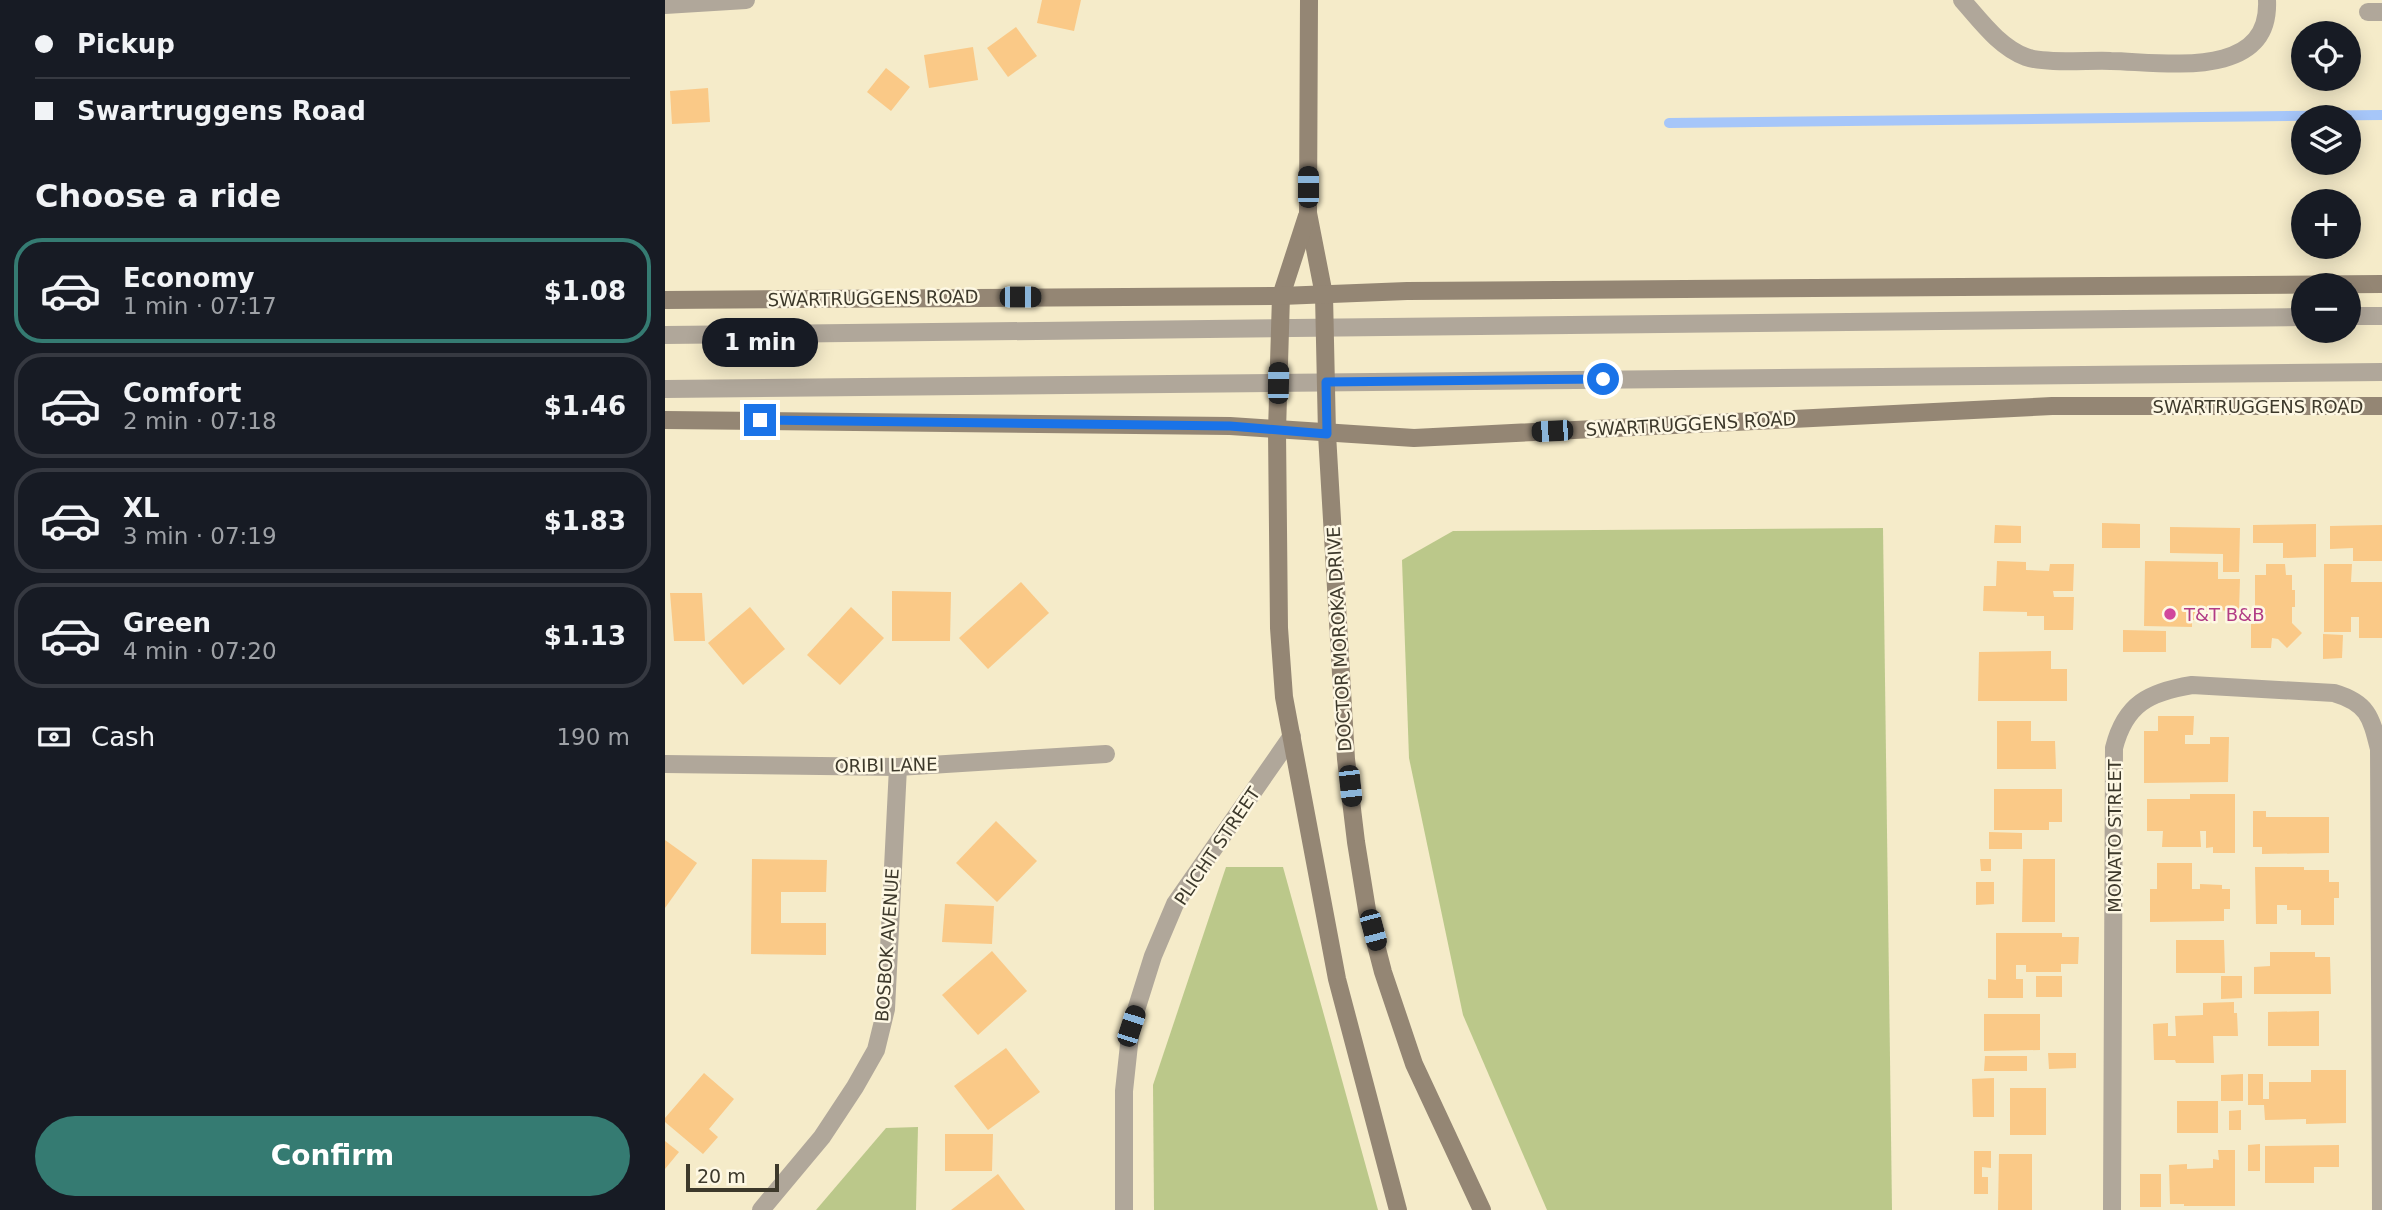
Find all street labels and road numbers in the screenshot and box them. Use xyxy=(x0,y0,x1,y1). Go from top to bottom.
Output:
street label: SWARTRUGGENS ROAD xyxy=(767,286,979,310)
street label: SWARTRUGGENS ROAD xyxy=(2153,396,2363,417)
street label: SWARTRUGGENS ROAD xyxy=(1585,408,1797,440)
street label: DOCTOR MOROKA DRIVE xyxy=(1323,526,1355,752)
street label: ORIBI LANE xyxy=(834,754,938,776)
street label: MONATO STREET xyxy=(2104,758,2125,913)
street label: PLICHT STREET xyxy=(1170,782,1265,909)
street label: BOSBOK AVENUE xyxy=(871,867,903,1023)

